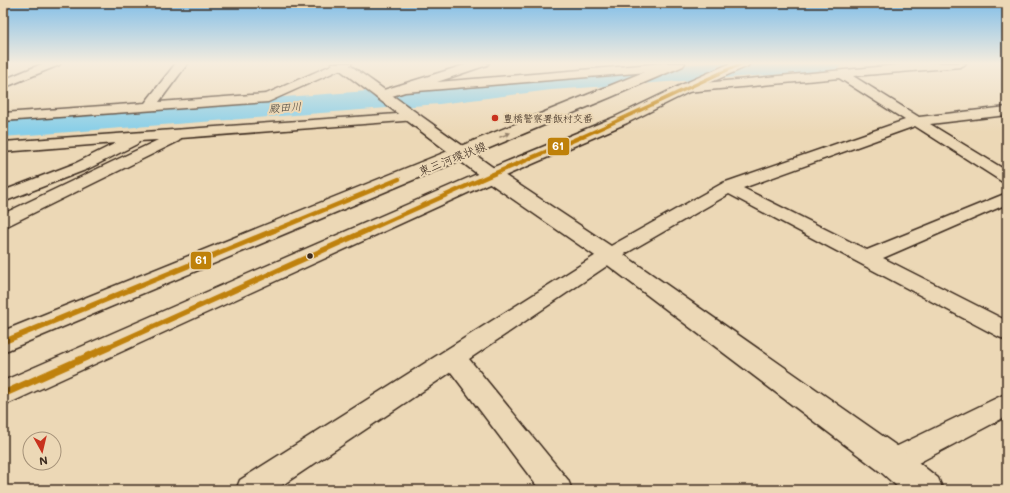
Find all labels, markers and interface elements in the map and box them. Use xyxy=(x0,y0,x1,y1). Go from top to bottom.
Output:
water label: 殿田川 xyxy=(268,98,302,116)
place label: 豊橋警察署飯村交番 xyxy=(503,111,593,125)
marker: 豊橋警察署飯村交番 xyxy=(490,113,500,123)
one-way arrow xyxy=(500,132,512,138)
street label: 東三河環状線 xyxy=(416,137,488,179)
line badge: 61 xyxy=(547,137,570,156)
text: 61 xyxy=(552,138,564,153)
line badge: 61 xyxy=(190,251,212,270)
unlabelled marker xyxy=(305,251,315,261)
text: 61 xyxy=(195,252,207,267)
north arrow xyxy=(22,431,62,471)
text: N xyxy=(38,453,49,469)

